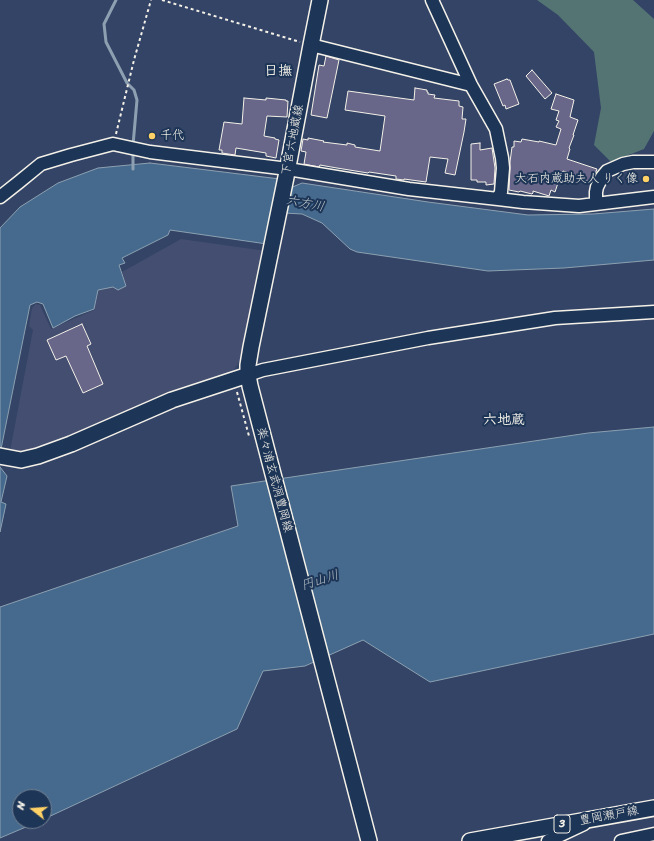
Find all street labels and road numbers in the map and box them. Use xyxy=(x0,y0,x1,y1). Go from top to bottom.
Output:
street label: 下宮六地蔵線 xyxy=(279,103,307,177)
street label: 楽々浦玄武洞豊岡線 xyxy=(253,426,295,534)
street label: 豊岡瀬戸線 xyxy=(578,804,640,828)
road number: 3 xyxy=(554,815,570,833)

